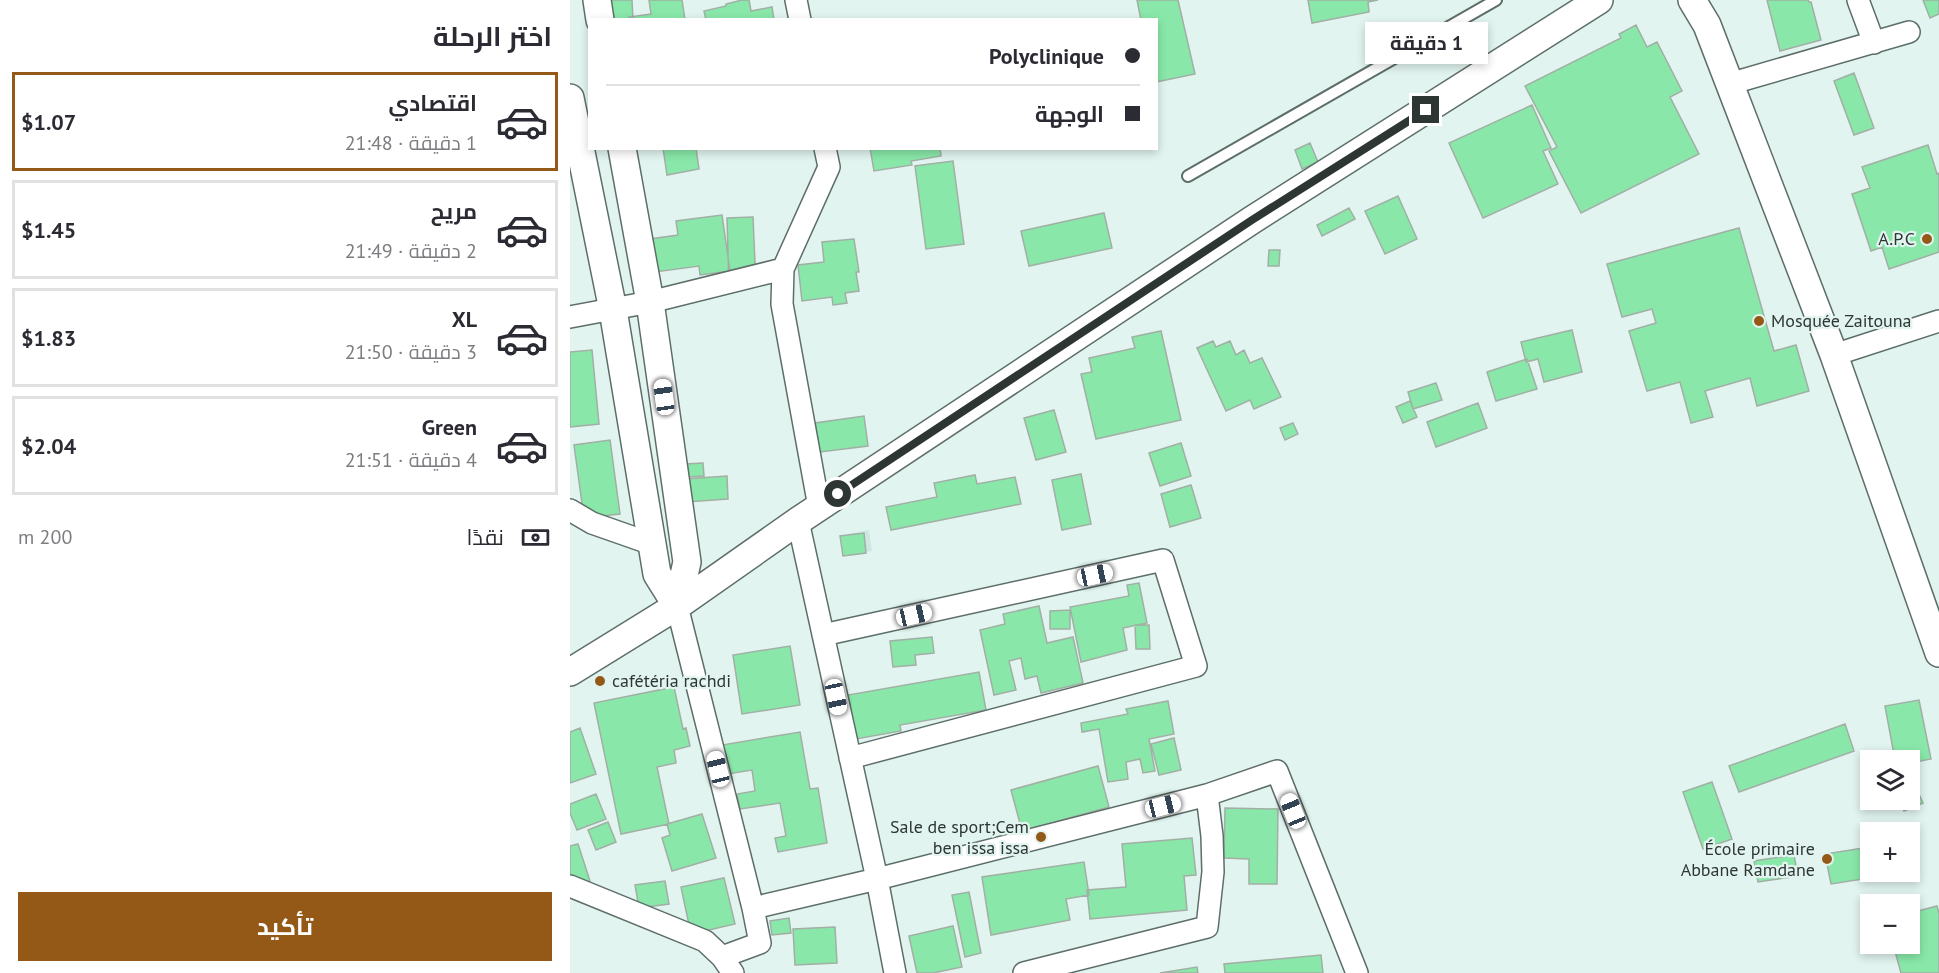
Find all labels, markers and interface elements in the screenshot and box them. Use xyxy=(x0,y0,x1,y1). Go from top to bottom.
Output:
text: اختر الرحلة xyxy=(433,19,552,53)
callout: 1 دقيقة xyxy=(1364,23,1488,65)
text: 1 دقيقة xyxy=(1390,30,1463,56)
text: Polyclinique xyxy=(989,42,1104,70)
text: اقتصادي xyxy=(388,89,477,117)
icon: car xyxy=(495,95,549,149)
route end xyxy=(1412,96,1439,123)
text: الوجهة xyxy=(1035,100,1104,128)
text: $1.07 xyxy=(21,108,76,136)
text: 1 دقيقة · 21:48 xyxy=(345,130,477,156)
text: مريح xyxy=(431,197,477,225)
icon: car xyxy=(495,203,549,257)
text: $1.45 xyxy=(21,216,76,244)
place label: A.P.C xyxy=(1878,227,1915,250)
marker: A.P.C xyxy=(1920,232,1934,246)
text: 2 دقيقة · 21:49 xyxy=(345,238,477,264)
text: XL xyxy=(452,305,477,333)
place label: Mosquée Zaitouna xyxy=(1771,309,1912,332)
icon: car xyxy=(495,311,549,365)
marker: Mosquée Zaitouna xyxy=(1752,314,1766,328)
text: $1.83 xyxy=(21,324,76,352)
text: 3 دقيقة · 21:50 xyxy=(345,339,477,365)
car xyxy=(653,378,675,416)
text: Green xyxy=(422,413,477,441)
icon: car xyxy=(495,419,549,473)
text: $2.04 xyxy=(21,432,76,460)
text: 4 دقيقة · 21:51 xyxy=(345,447,477,473)
route start xyxy=(824,480,851,507)
icon: cash xyxy=(519,521,552,554)
text: نقدًا xyxy=(466,523,504,551)
text: 200 m xyxy=(18,524,72,550)
car xyxy=(1076,562,1114,588)
car xyxy=(894,602,934,628)
place label: cafétéria rachdi xyxy=(612,669,731,692)
marker: cafétéria rachdi xyxy=(593,674,607,688)
car xyxy=(823,678,849,716)
car xyxy=(705,749,731,789)
map controls xyxy=(1860,750,1920,954)
button: layers xyxy=(1860,750,1920,810)
car xyxy=(1278,791,1308,831)
car xyxy=(1143,793,1183,819)
place label: Sale de sport;Cem ben issa issa xyxy=(890,815,1029,859)
button: + xyxy=(1860,822,1920,882)
marker: Sale de sport;Cem ben issa issa xyxy=(1034,830,1048,844)
place label: École primaire Abbane Ramdane xyxy=(1681,837,1815,881)
marker: École primaire Abbane Ramdane xyxy=(1820,852,1834,866)
button: تأكيد xyxy=(18,892,552,961)
button: − xyxy=(1860,894,1920,954)

